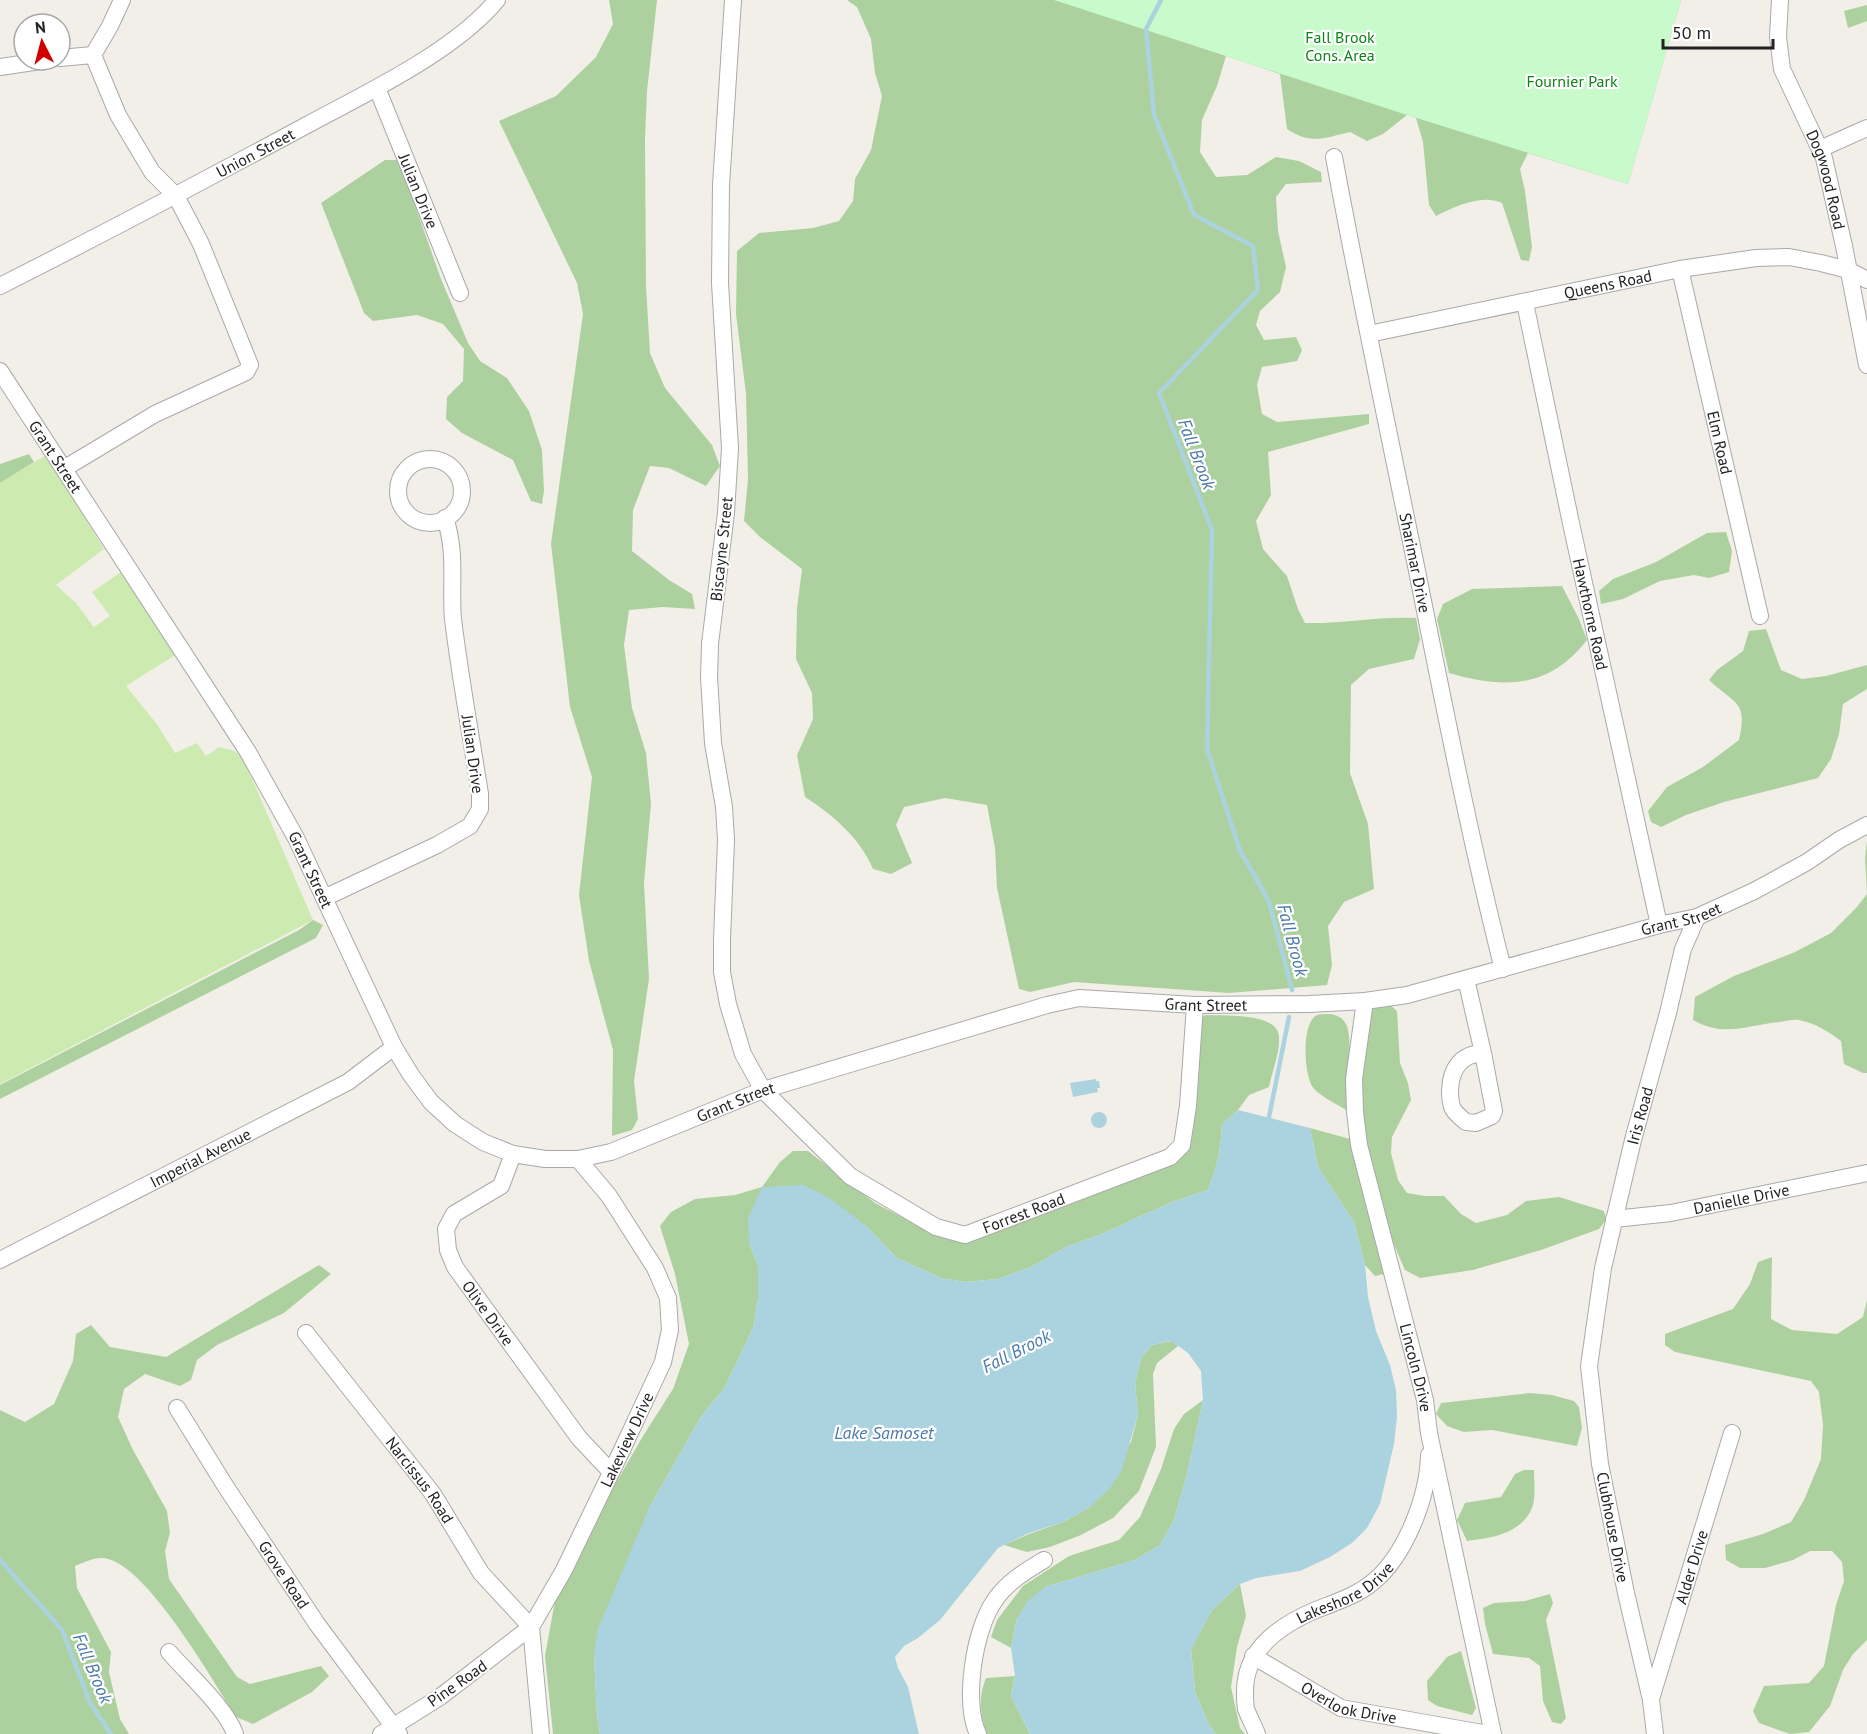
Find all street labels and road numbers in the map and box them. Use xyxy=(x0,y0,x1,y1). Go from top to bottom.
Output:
street label: Union Street xyxy=(213,123,298,182)
street label: Dogwood Road xyxy=(1802,126,1850,231)
street label: Julian Drive xyxy=(394,150,443,231)
street label: Queens Road xyxy=(1562,265,1654,303)
street label: Elm Road xyxy=(1703,409,1737,476)
street label: Grant Street xyxy=(25,416,87,497)
street label: Biscayne Street xyxy=(706,495,736,602)
street label: Sharimar Drive xyxy=(1395,511,1435,615)
street label: Hawthorne Road xyxy=(1569,556,1613,672)
street label: Julian Drive xyxy=(457,712,488,795)
street label: Grant Street xyxy=(284,828,338,912)
street label: Grant Street xyxy=(1639,897,1725,940)
street label: Grant Street xyxy=(1164,993,1248,1015)
street label: Grant Street xyxy=(693,1077,777,1126)
street label: Iris Road xyxy=(1622,1084,1657,1147)
street label: Imperial Avenue xyxy=(147,1123,254,1192)
street label: Danielle Drive xyxy=(1692,1179,1791,1218)
street label: Forrest Road xyxy=(980,1188,1067,1237)
street label: Olive Drive xyxy=(458,1276,519,1349)
street label: Lincoln Drive xyxy=(1396,1321,1436,1413)
street label: Lakeview Drive xyxy=(596,1389,658,1490)
street label: Narcissus Road xyxy=(382,1433,458,1527)
street label: Clubhouse Drive xyxy=(1592,1470,1634,1584)
street label: Alder Drive xyxy=(1670,1528,1712,1606)
street label: Grove Road xyxy=(254,1537,314,1612)
street label: Lakeshore Drive xyxy=(1293,1558,1398,1628)
street label: Pine Road xyxy=(423,1655,491,1711)
street label: Overlook Drive xyxy=(1297,1677,1398,1728)

